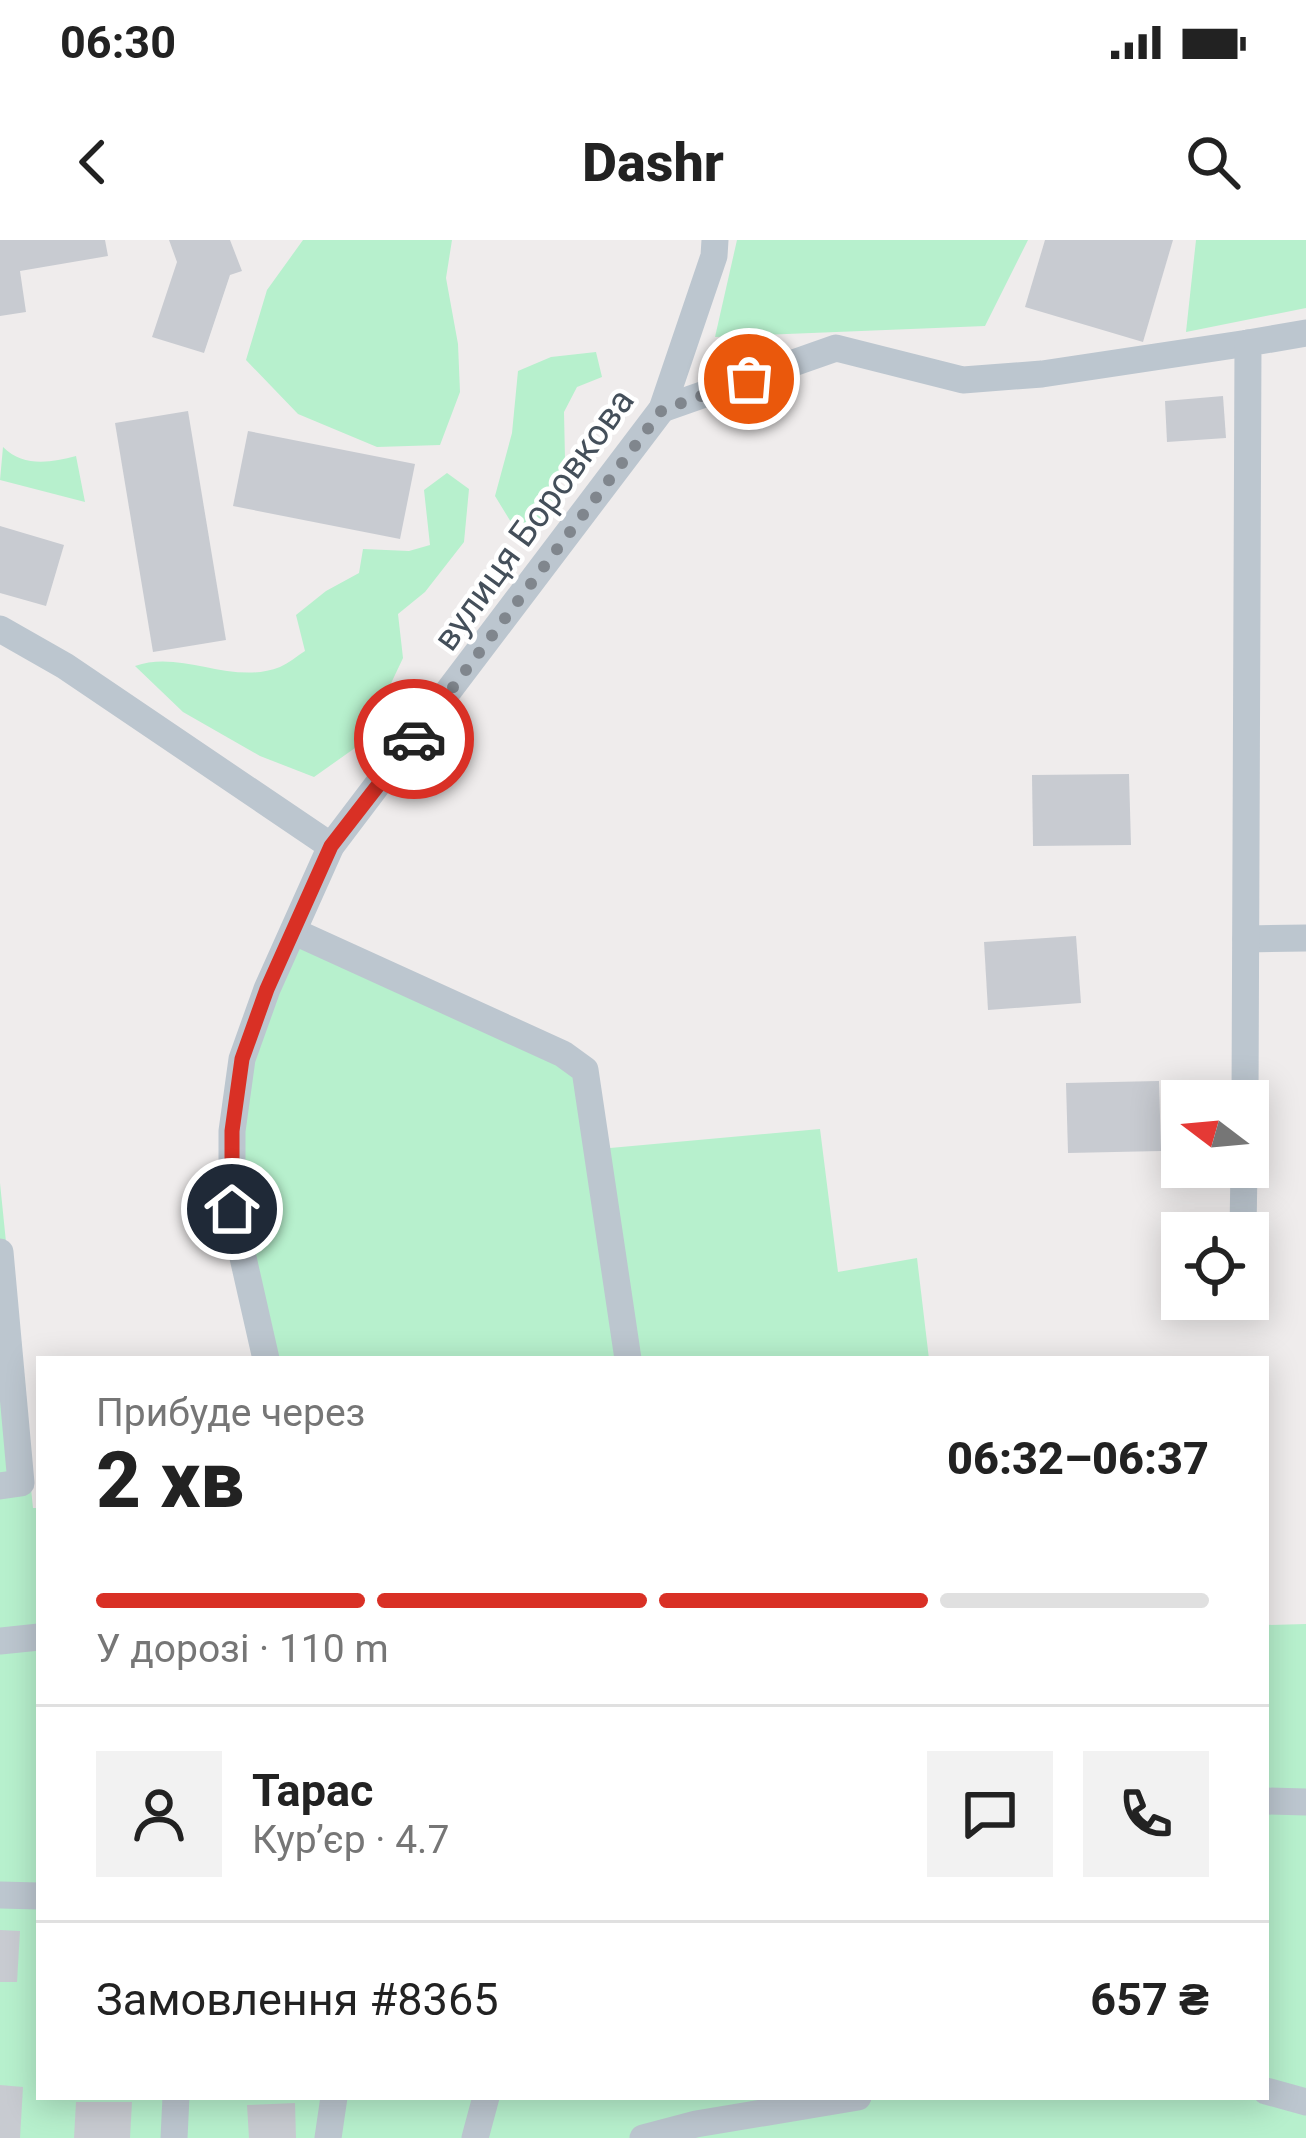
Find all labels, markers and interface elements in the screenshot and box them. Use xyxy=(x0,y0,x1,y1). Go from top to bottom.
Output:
text: 06:30 xyxy=(60,16,176,69)
icon: back xyxy=(60,129,126,195)
icon: search xyxy=(1180,129,1246,195)
text: Dashr xyxy=(582,131,724,194)
pin xyxy=(698,328,800,430)
icon: bag xyxy=(716,346,782,412)
street label: вулиця Боровкова xyxy=(425,381,643,658)
courier xyxy=(354,679,474,799)
icon: car xyxy=(381,706,447,772)
north arrow xyxy=(1161,1080,1269,1188)
map controls xyxy=(1161,1080,1269,1320)
pin xyxy=(181,1158,283,1260)
icon: home xyxy=(199,1176,265,1242)
button: locate xyxy=(1161,1212,1269,1320)
text: Прибуде через xyxy=(96,1390,365,1436)
text: 06:32–06:37 xyxy=(947,1432,1209,1485)
text: 2 хв xyxy=(96,1435,244,1526)
text: У дорозі · 110 m xyxy=(96,1626,389,1672)
button: person xyxy=(96,1751,222,1877)
button: chat xyxy=(927,1751,1053,1877)
button: phone xyxy=(1083,1751,1209,1877)
text: Тарас xyxy=(252,1764,374,1817)
text: Кур’єр · 4.7 xyxy=(252,1817,449,1863)
text: Замовлення #8365 xyxy=(96,1973,498,2026)
text: 657 ₴ xyxy=(1090,1973,1209,2026)

